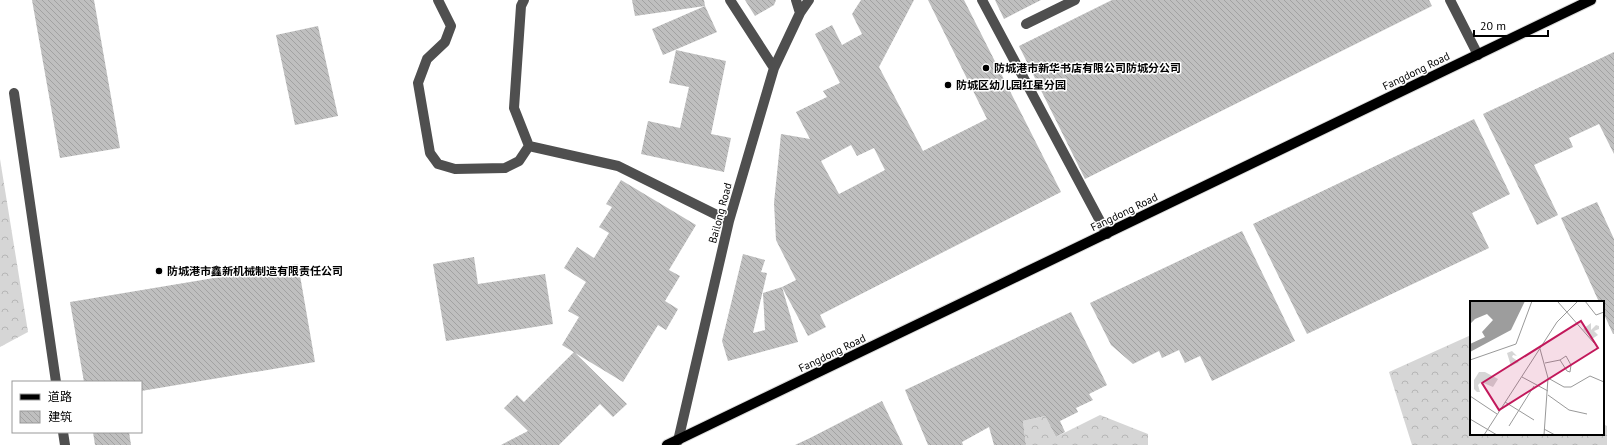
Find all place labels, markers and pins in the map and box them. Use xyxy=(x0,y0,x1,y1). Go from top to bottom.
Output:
place label: 防城港市新华书店有限公司防城分公司 xyxy=(994,61,1181,75)
marker: 防城港市新华书店有限公司防城分公司 xyxy=(981,63,991,73)
place label: 防城区幼儿园红星分园 xyxy=(956,78,1066,92)
marker: 防城区幼儿园红星分园 xyxy=(943,80,953,90)
place label: 防城港市鑫新机械制造有限责任公司 xyxy=(167,264,343,278)
marker: 防城港市鑫新机械制造有限责任公司 xyxy=(154,266,164,276)

